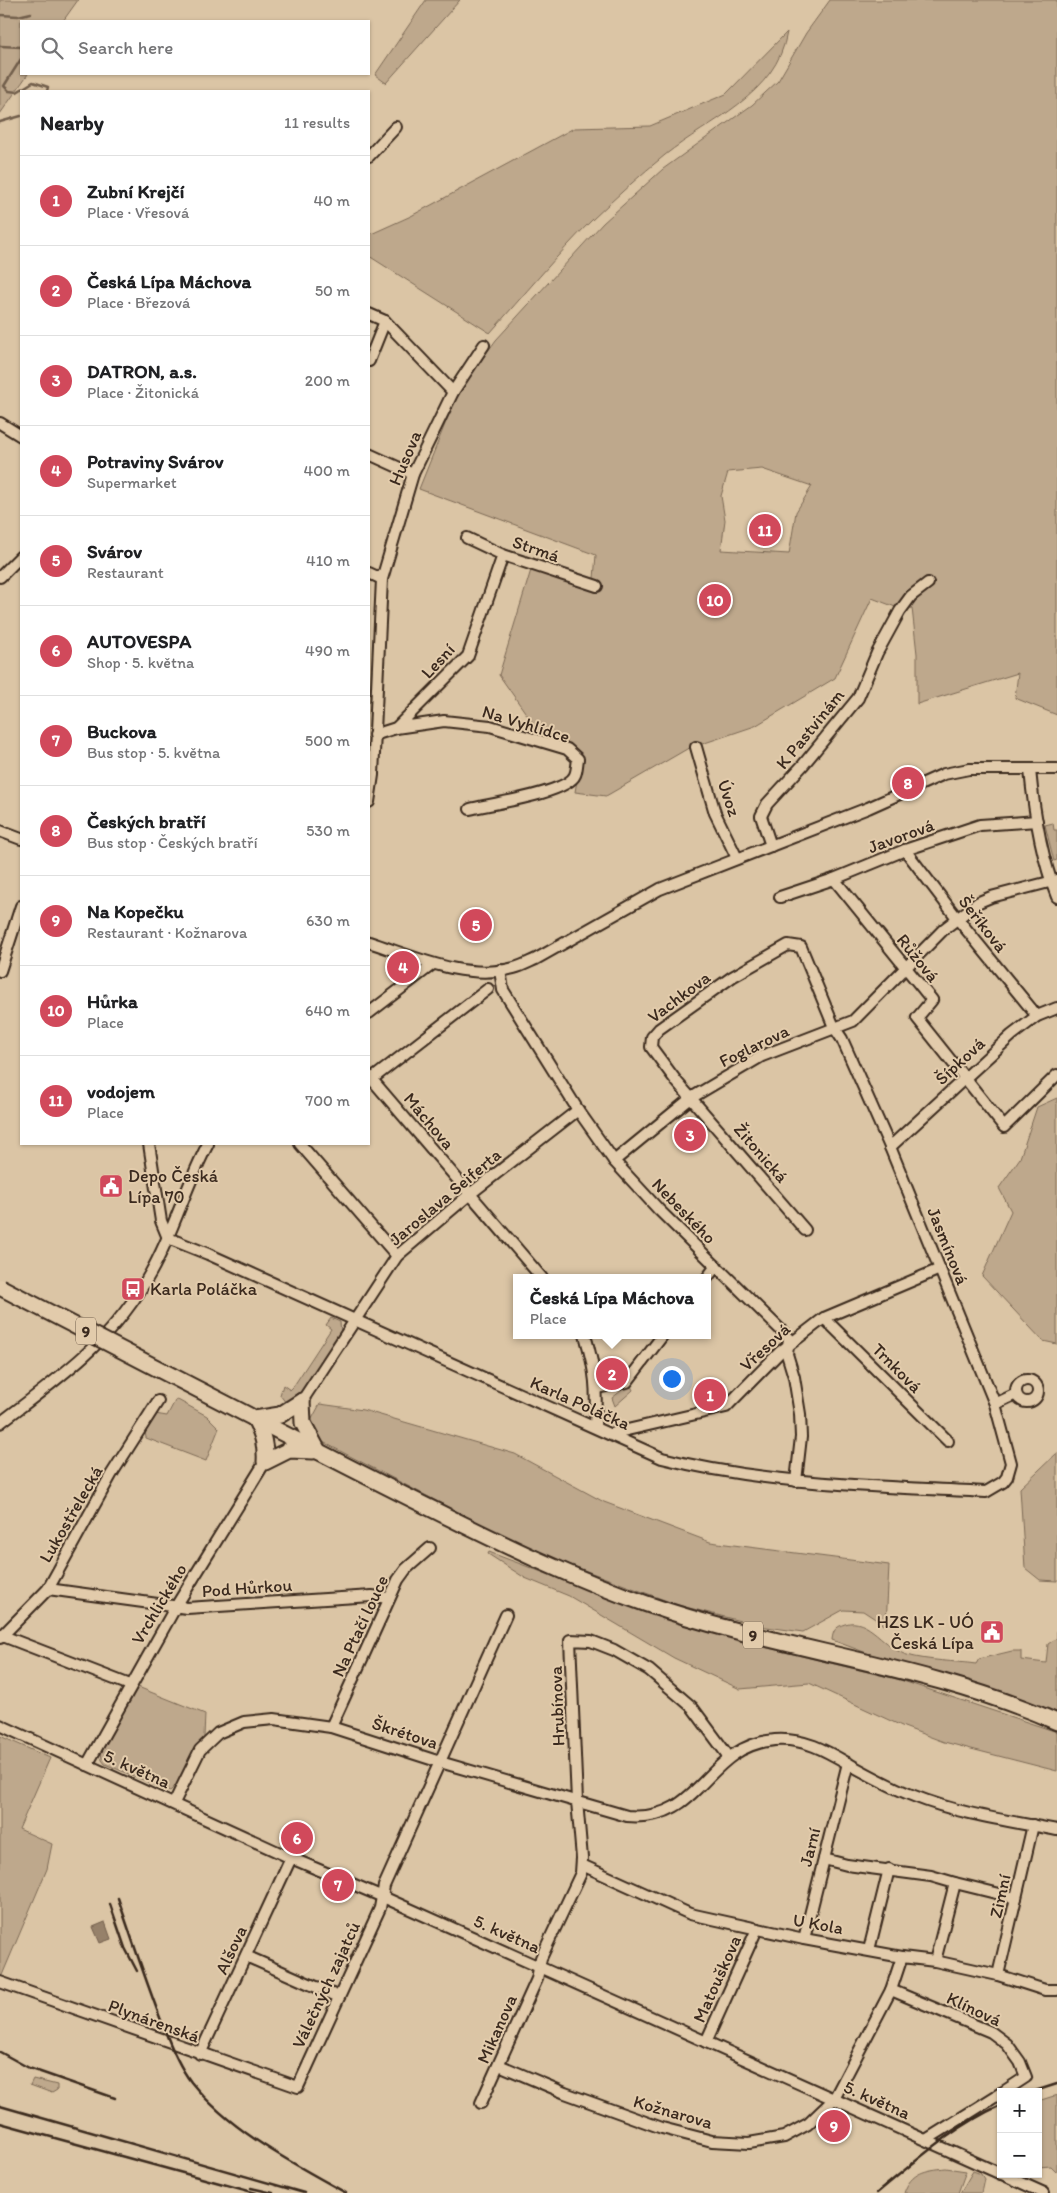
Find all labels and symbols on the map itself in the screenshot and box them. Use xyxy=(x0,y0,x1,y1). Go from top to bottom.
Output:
street label: Husova xyxy=(384,427,427,489)
pin: 11 xyxy=(749,511,781,549)
street label: Strmá xyxy=(510,531,563,567)
pin: 10 xyxy=(699,581,731,619)
street label: Lesní xyxy=(416,639,460,683)
street label: K Pastvinám xyxy=(771,684,849,774)
street label: Na Vyhlídce xyxy=(480,700,572,748)
pin: 8 xyxy=(892,764,924,802)
street label: Úvoz xyxy=(712,777,746,819)
street label: Javorová xyxy=(865,814,938,858)
street label: Šeříková xyxy=(954,891,1013,958)
pin: 5 xyxy=(460,906,492,944)
street label: Růžová xyxy=(892,929,945,987)
pin: 4 xyxy=(387,948,419,986)
street label: Vachkova xyxy=(643,966,715,1028)
street label: Foglarova xyxy=(715,1019,793,1072)
street label: Šípková xyxy=(930,1032,990,1090)
street label: Máchova xyxy=(399,1088,459,1154)
pin: 3 xyxy=(674,1116,706,1154)
street label: Žitonická xyxy=(729,1119,793,1188)
street label: Jaroslava Seiferta xyxy=(384,1144,506,1250)
place label: Depo Česká Lípa 70 xyxy=(128,1165,219,1208)
public building icon: Depo Česká Lípa 70 xyxy=(98,1173,124,1199)
street label: Nebeského xyxy=(647,1173,721,1249)
street label: Jasmínová xyxy=(922,1204,974,1289)
bus stop icon: Karla Poláčka xyxy=(120,1276,146,1302)
place label: Karla Poláčka xyxy=(150,1278,258,1300)
road number: 9 xyxy=(76,1318,96,1344)
street label: Vřesová xyxy=(735,1318,795,1376)
street label: Trnková xyxy=(867,1338,927,1398)
pin: 2 xyxy=(596,1355,628,1393)
your location xyxy=(659,1366,685,1392)
street label: Karla Poláčka xyxy=(527,1371,634,1435)
pin: 1 xyxy=(694,1376,726,1414)
street label: Lukostřelecká xyxy=(34,1461,108,1566)
street label: Vrchlického xyxy=(126,1560,192,1648)
street label: Na Ptačí louce xyxy=(327,1572,393,1680)
street label: Pod Hůrkou xyxy=(201,1574,293,1602)
place label: HZS LK - UÓ Česká Lípa xyxy=(876,1611,975,1654)
public building icon: HZS LK - UÓ Česká Lípa xyxy=(979,1619,1005,1645)
road number: 9 xyxy=(743,1622,763,1648)
street label: Hrubínova xyxy=(545,1665,569,1747)
street label: Škrétova xyxy=(369,1712,441,1754)
street label: 5. května xyxy=(100,1745,174,1794)
pin: 6 xyxy=(281,1819,313,1857)
street label: Jarní xyxy=(795,1825,826,1869)
pin: 7 xyxy=(322,1866,354,1904)
street label: Zimní xyxy=(984,1872,1016,1920)
street label: U Kola xyxy=(791,1909,845,1939)
street label: 5. května xyxy=(470,1910,544,1959)
street label: Válečných zajatců xyxy=(287,1918,365,2052)
street label: Alšova xyxy=(210,1922,252,1978)
street label: Matouškova xyxy=(688,1932,746,2026)
street label: Klínová xyxy=(943,1987,1005,2031)
street label: Mikanova xyxy=(472,1990,522,2067)
street label: Plynárenská xyxy=(105,1994,203,2048)
street label: 5. května xyxy=(840,2076,914,2125)
street label: Kožnarova xyxy=(631,2090,716,2134)
pin: 9 xyxy=(818,2107,850,2145)

